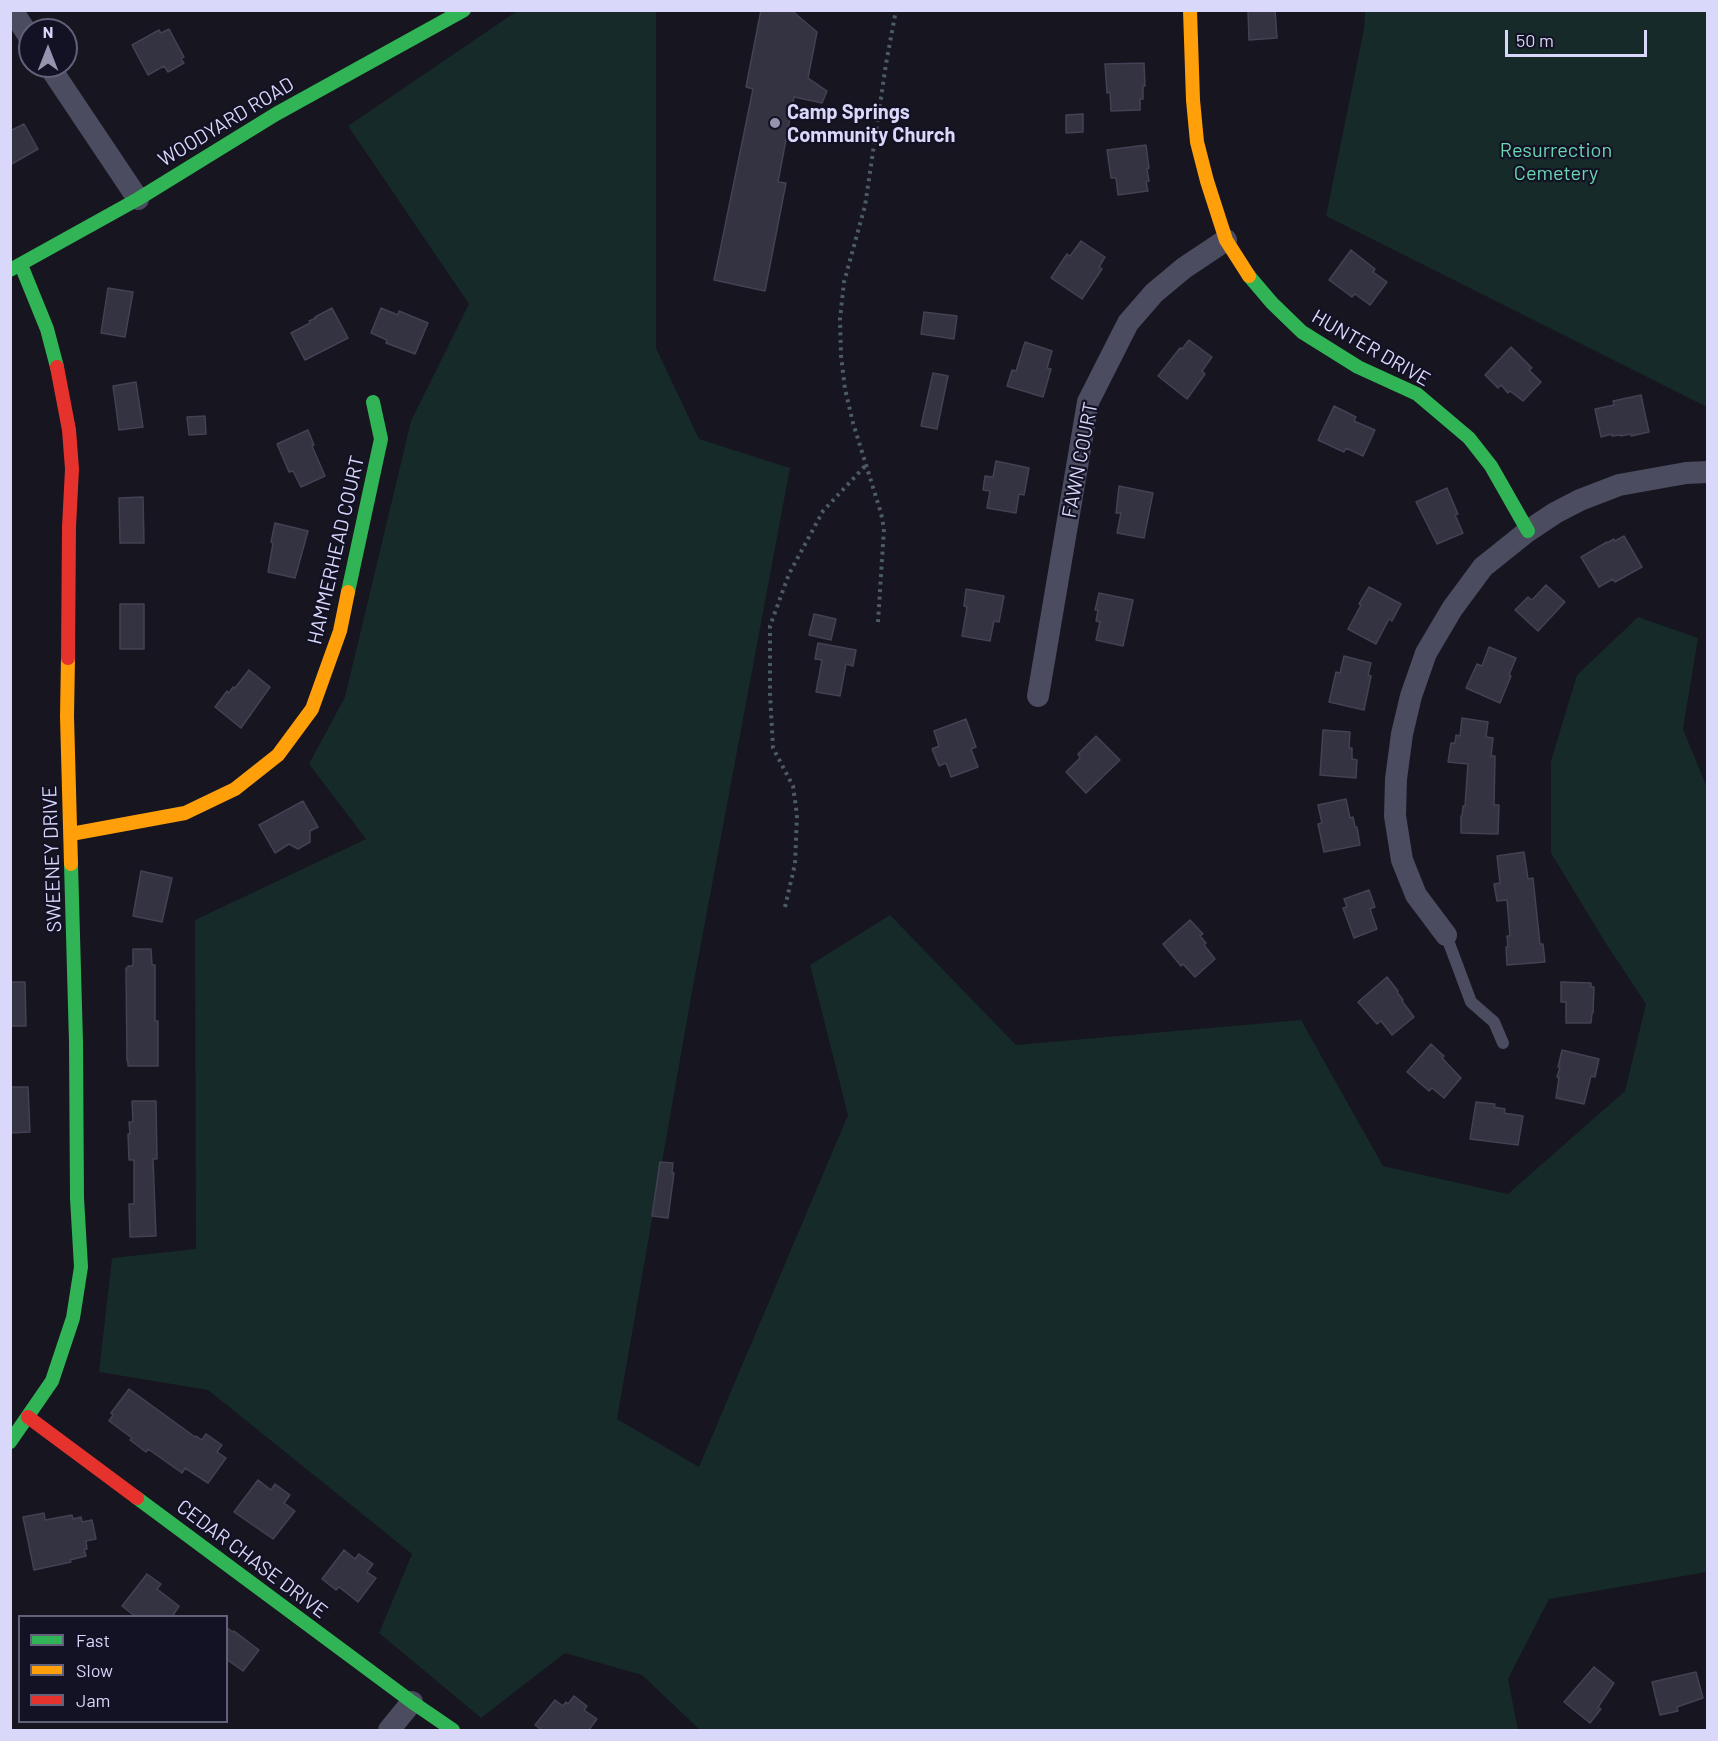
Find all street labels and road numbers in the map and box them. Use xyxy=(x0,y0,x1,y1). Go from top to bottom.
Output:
street label: WOODYARD ROAD xyxy=(154,72,298,172)
street label: HUNTER DRIVE xyxy=(1308,304,1434,392)
street label: FAWN COURT xyxy=(1057,400,1103,520)
street label: HAMMERHEAD COURT xyxy=(303,453,369,647)
street label: SWEENEY DRIVE xyxy=(37,785,67,933)
street label: CEDAR CHASE DRIVE xyxy=(172,1495,332,1623)

